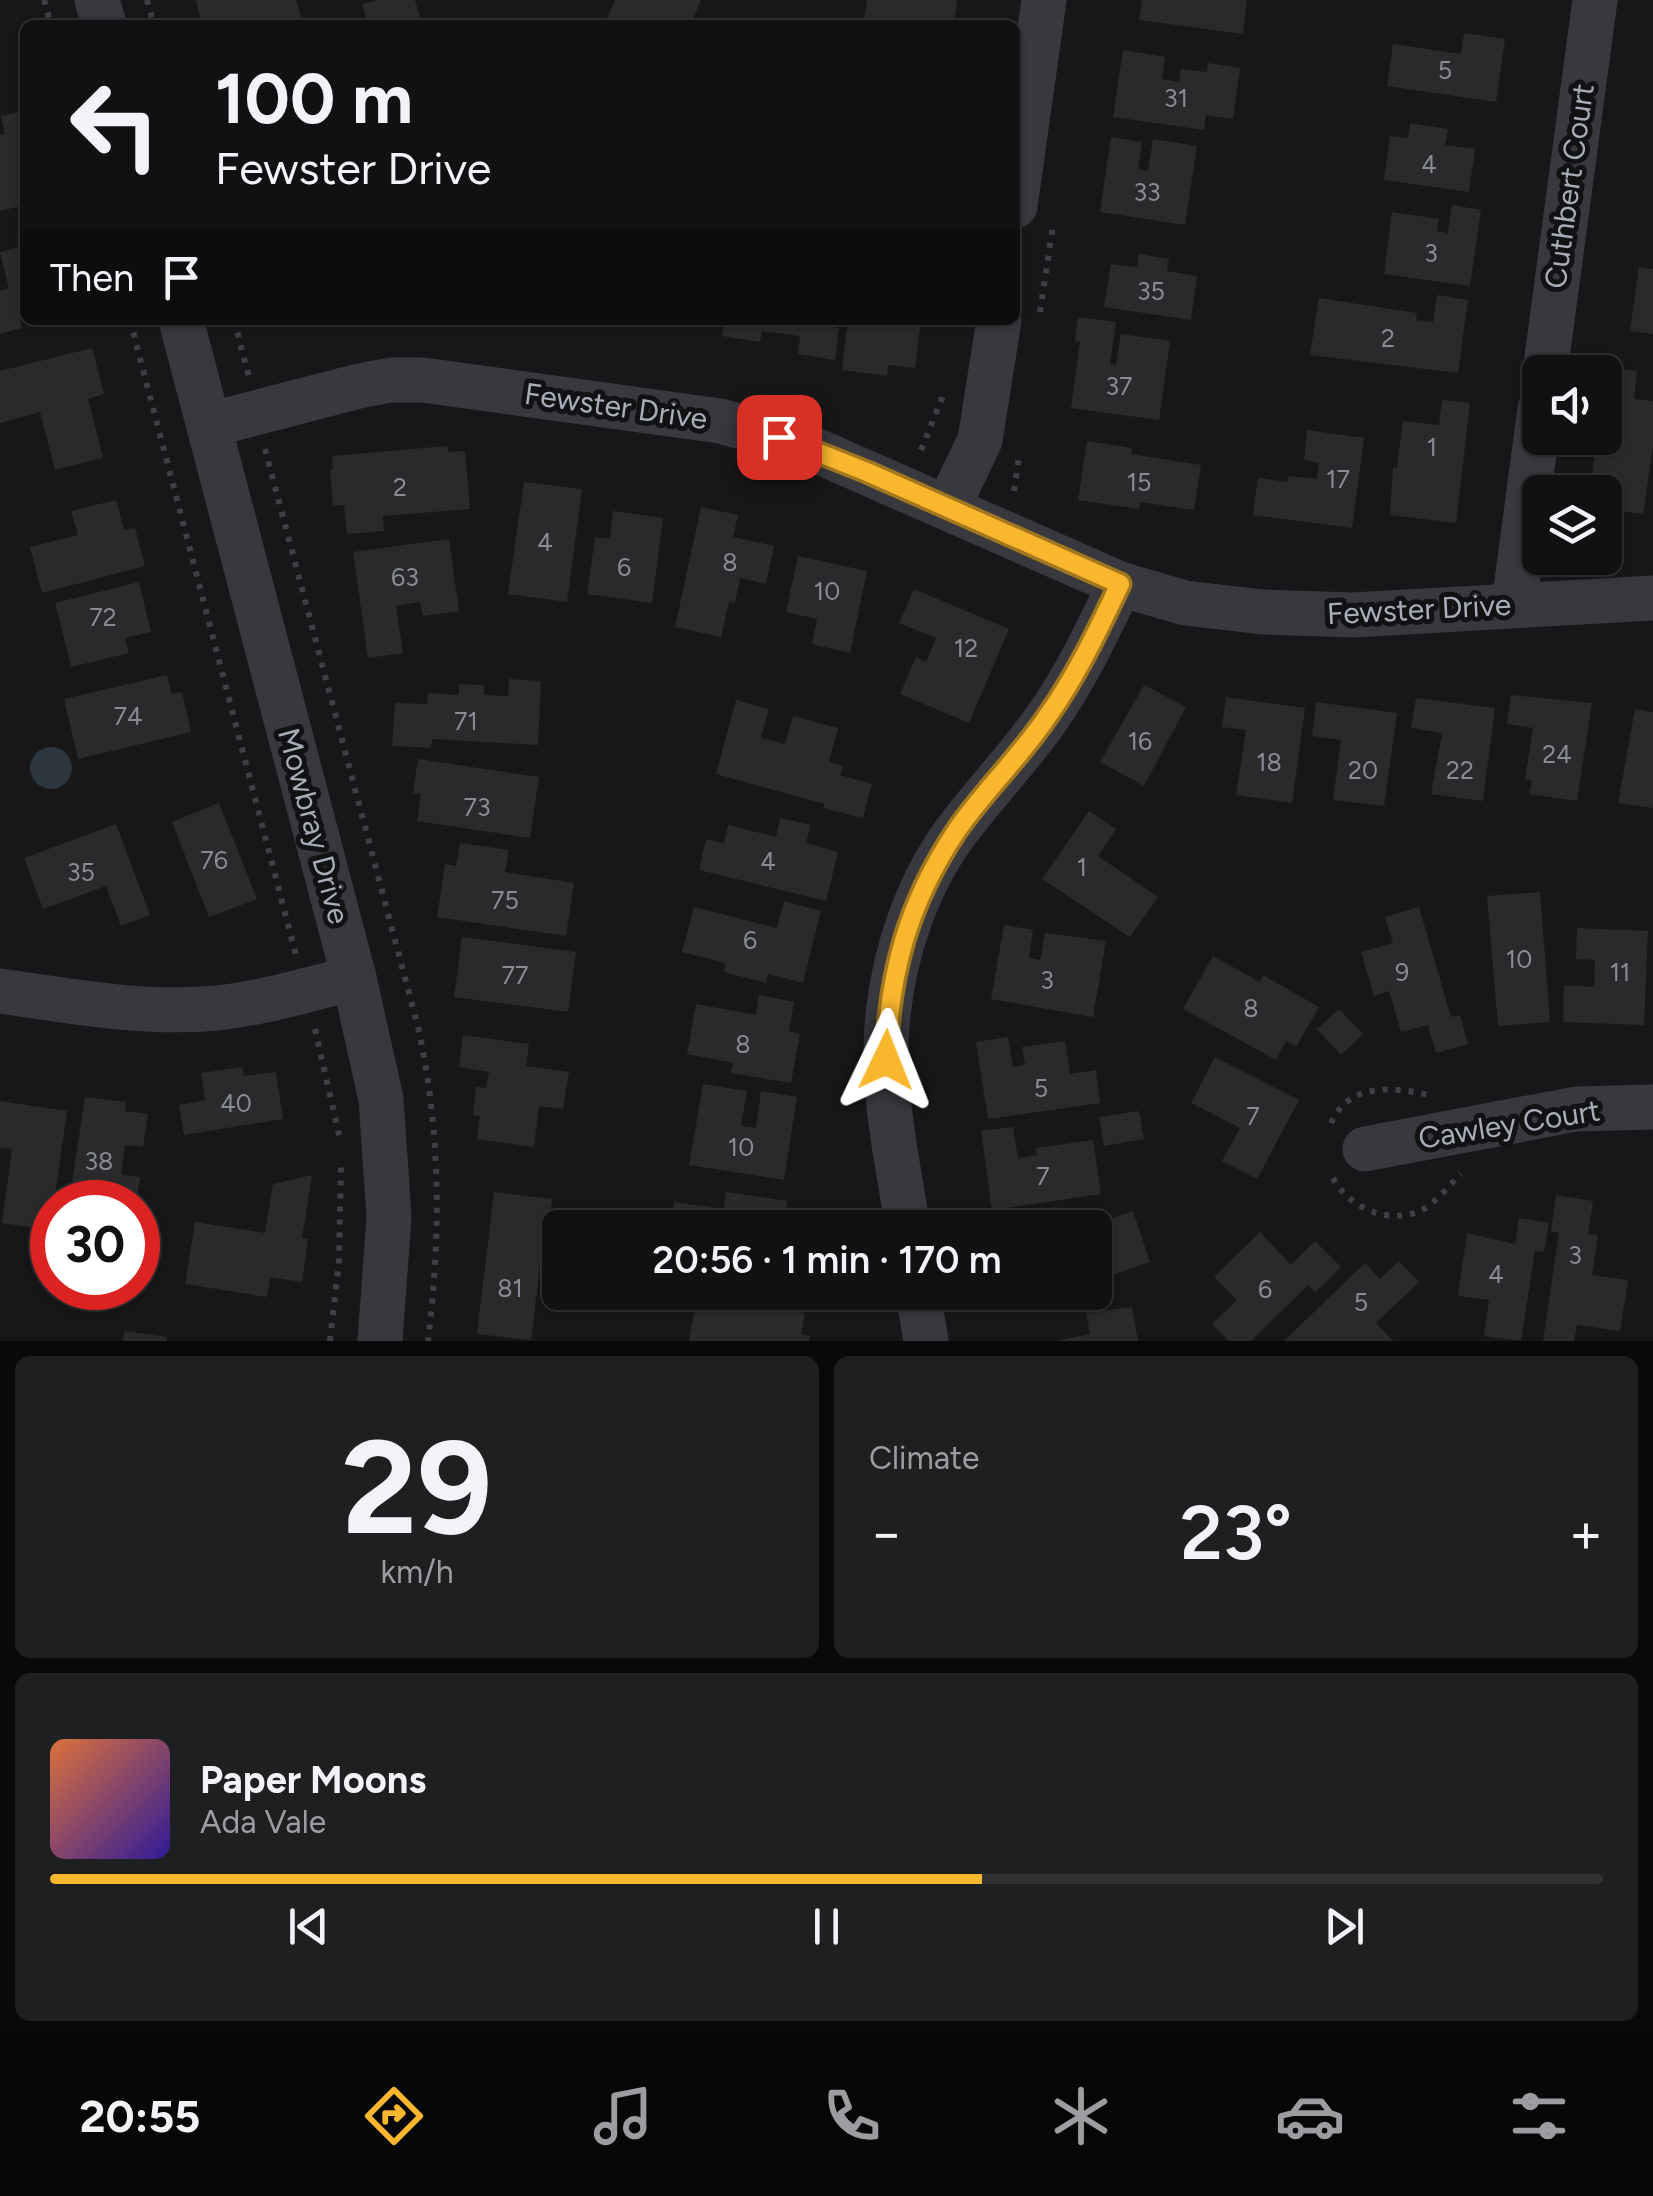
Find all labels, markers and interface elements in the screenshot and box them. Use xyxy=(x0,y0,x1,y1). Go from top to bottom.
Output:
house number: 5 xyxy=(1438,55,1452,85)
text: 100 m xyxy=(215,56,413,141)
icon: left xyxy=(50,60,180,190)
street label: Cuthbert Court xyxy=(1536,81,1602,291)
house number: 31 xyxy=(1164,83,1188,113)
text: Fewster Drive xyxy=(215,141,491,195)
house number: 4 xyxy=(1421,149,1437,179)
house number: 33 xyxy=(1133,177,1161,207)
house number: 3 xyxy=(1424,238,1438,268)
icon: arrive xyxy=(154,250,209,305)
text: Then xyxy=(50,255,134,301)
house number: 35 xyxy=(1137,276,1165,306)
house number: 2 xyxy=(1381,323,1395,353)
map controls xyxy=(1522,355,1622,575)
button: sound xyxy=(1522,355,1622,455)
house number: 37 xyxy=(1105,371,1133,401)
street label: Fewster Drive xyxy=(522,375,710,437)
pin xyxy=(737,395,822,480)
icon: arrive xyxy=(752,410,807,465)
house number: 1 xyxy=(1427,432,1437,462)
house number: 17 xyxy=(1326,464,1350,494)
house number: 15 xyxy=(1127,467,1151,497)
house number: 2 xyxy=(393,472,407,502)
button: layers xyxy=(1522,475,1622,575)
house number: 4 xyxy=(537,527,553,557)
house number: 8 xyxy=(722,547,738,577)
house number: 6 xyxy=(617,552,631,582)
house number: 63 xyxy=(391,562,419,592)
house number: 10 xyxy=(814,576,840,606)
street label: Fewster Drive xyxy=(1326,586,1512,632)
house number: 72 xyxy=(89,602,117,632)
house number: 12 xyxy=(954,633,978,663)
house number: 74 xyxy=(114,701,142,731)
house number: 71 xyxy=(454,706,478,736)
street label: Mowbray Drive xyxy=(270,724,358,928)
house number: 16 xyxy=(1128,726,1152,756)
house number: 24 xyxy=(1542,739,1572,769)
house number: 18 xyxy=(1256,747,1282,777)
house number: 20 xyxy=(1348,755,1378,785)
house number: 22 xyxy=(1446,755,1474,785)
house number: 73 xyxy=(463,792,491,822)
house number: 76 xyxy=(200,845,228,875)
house number: 4 xyxy=(760,846,776,876)
house number: 1 xyxy=(1077,852,1087,882)
house number: 35 xyxy=(67,857,95,887)
house number: 75 xyxy=(491,885,519,915)
house number: 6 xyxy=(743,925,757,955)
house number: 10 xyxy=(1506,944,1532,974)
house number: 9 xyxy=(1395,957,1409,987)
house number: 11 xyxy=(1610,957,1630,987)
house number: 77 xyxy=(502,960,528,990)
house number: 3 xyxy=(1040,965,1054,995)
house number: 8 xyxy=(1243,993,1259,1023)
position arrow xyxy=(834,1008,938,1112)
house number: 8 xyxy=(735,1029,751,1059)
house number: 5 xyxy=(1034,1073,1048,1103)
house number: 40 xyxy=(220,1088,252,1118)
street label: Cawley Court xyxy=(1416,1091,1602,1157)
house number: 7 xyxy=(1246,1101,1260,1131)
house number: 10 xyxy=(728,1132,754,1162)
house number: 38 xyxy=(85,1146,113,1176)
house number: 7 xyxy=(1036,1161,1050,1191)
speed limit sign: 30 xyxy=(30,1180,160,1310)
text: 20:56 · 1 min · 170 m xyxy=(652,1237,1002,1283)
house number: 3 xyxy=(1568,1240,1582,1270)
house number: 4 xyxy=(1488,1259,1504,1289)
house number: 81 xyxy=(497,1273,523,1303)
house number: 6 xyxy=(1258,1274,1272,1304)
house number: 5 xyxy=(1354,1287,1368,1317)
text: 29 xyxy=(342,1410,492,1566)
text: Climate xyxy=(869,1439,980,1477)
text: 23° xyxy=(1180,1488,1292,1578)
text: − xyxy=(869,1500,903,1566)
text: + xyxy=(1569,1500,1603,1566)
text: km/h xyxy=(380,1553,454,1591)
text: Paper Moons xyxy=(200,1757,426,1803)
text: Ada Vale xyxy=(200,1803,326,1841)
icon: previous xyxy=(281,1899,336,1954)
icon: pause xyxy=(799,1899,854,1954)
icon: next xyxy=(1317,1899,1372,1954)
icon: directions xyxy=(359,2081,429,2151)
icon: music xyxy=(588,2081,658,2151)
icon: phone xyxy=(817,2081,887,2151)
icon: climate xyxy=(1046,2081,1116,2151)
icon: car xyxy=(1275,2081,1345,2151)
icon: filters xyxy=(1504,2081,1574,2151)
text: 20:55 xyxy=(79,2089,200,2143)

